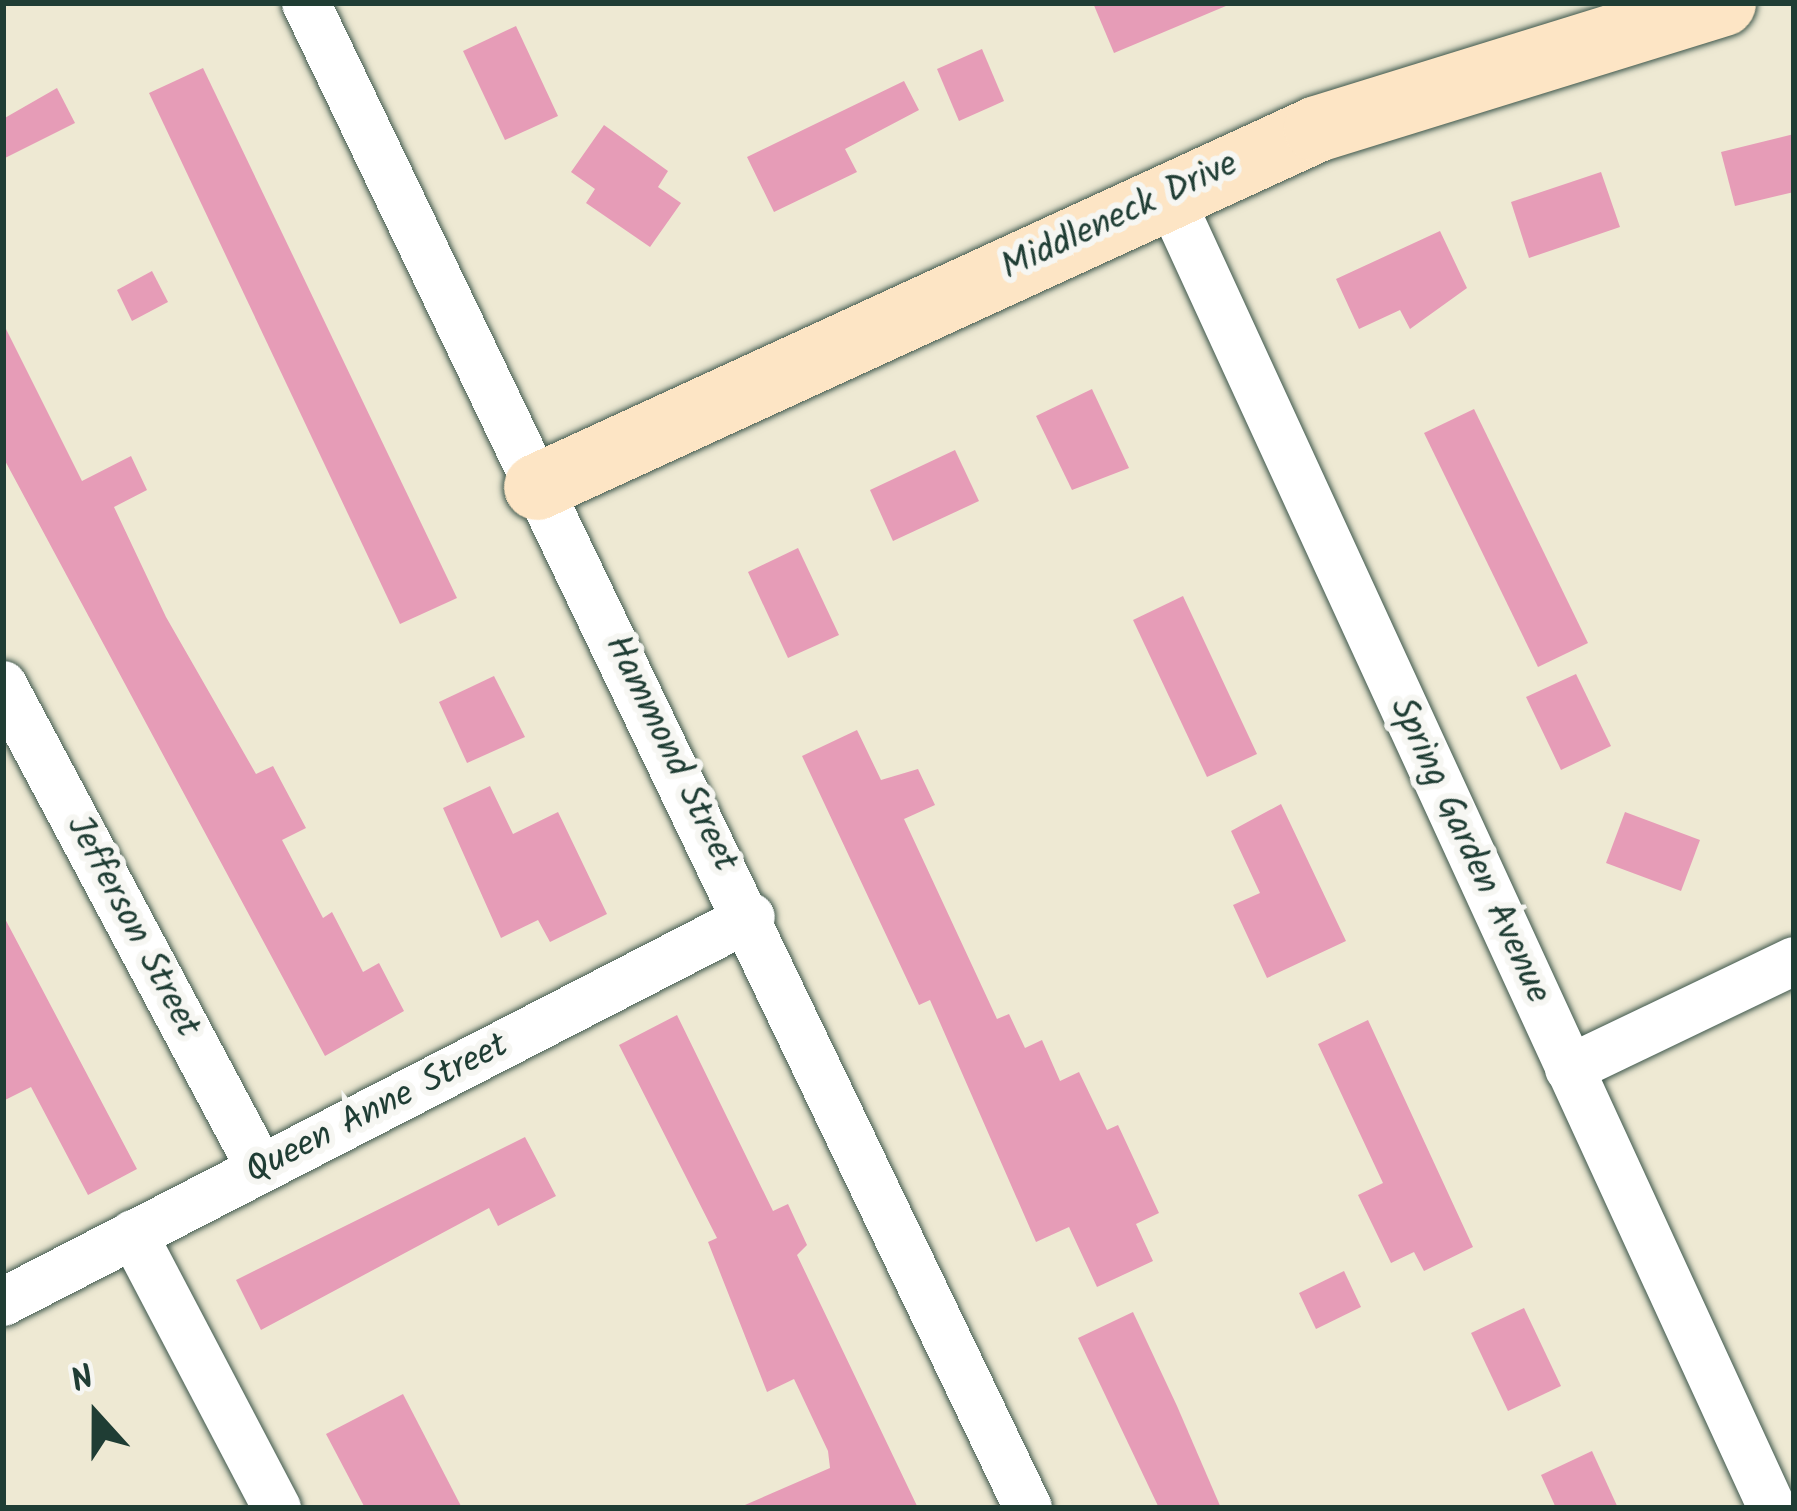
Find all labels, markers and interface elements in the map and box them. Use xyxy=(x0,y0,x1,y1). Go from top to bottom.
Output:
street label: Middleneck Drive xyxy=(995,143,1245,291)
street label: Hammond Street xyxy=(594,629,746,879)
street label: Spring Garden Avenue xyxy=(1379,691,1559,1011)
street label: Jefferson Street xyxy=(55,809,209,1045)
street label: Queen Anne Street xyxy=(239,1024,515,1194)
text: N xyxy=(64,1352,102,1409)
north arrow xyxy=(36,1355,156,1475)

